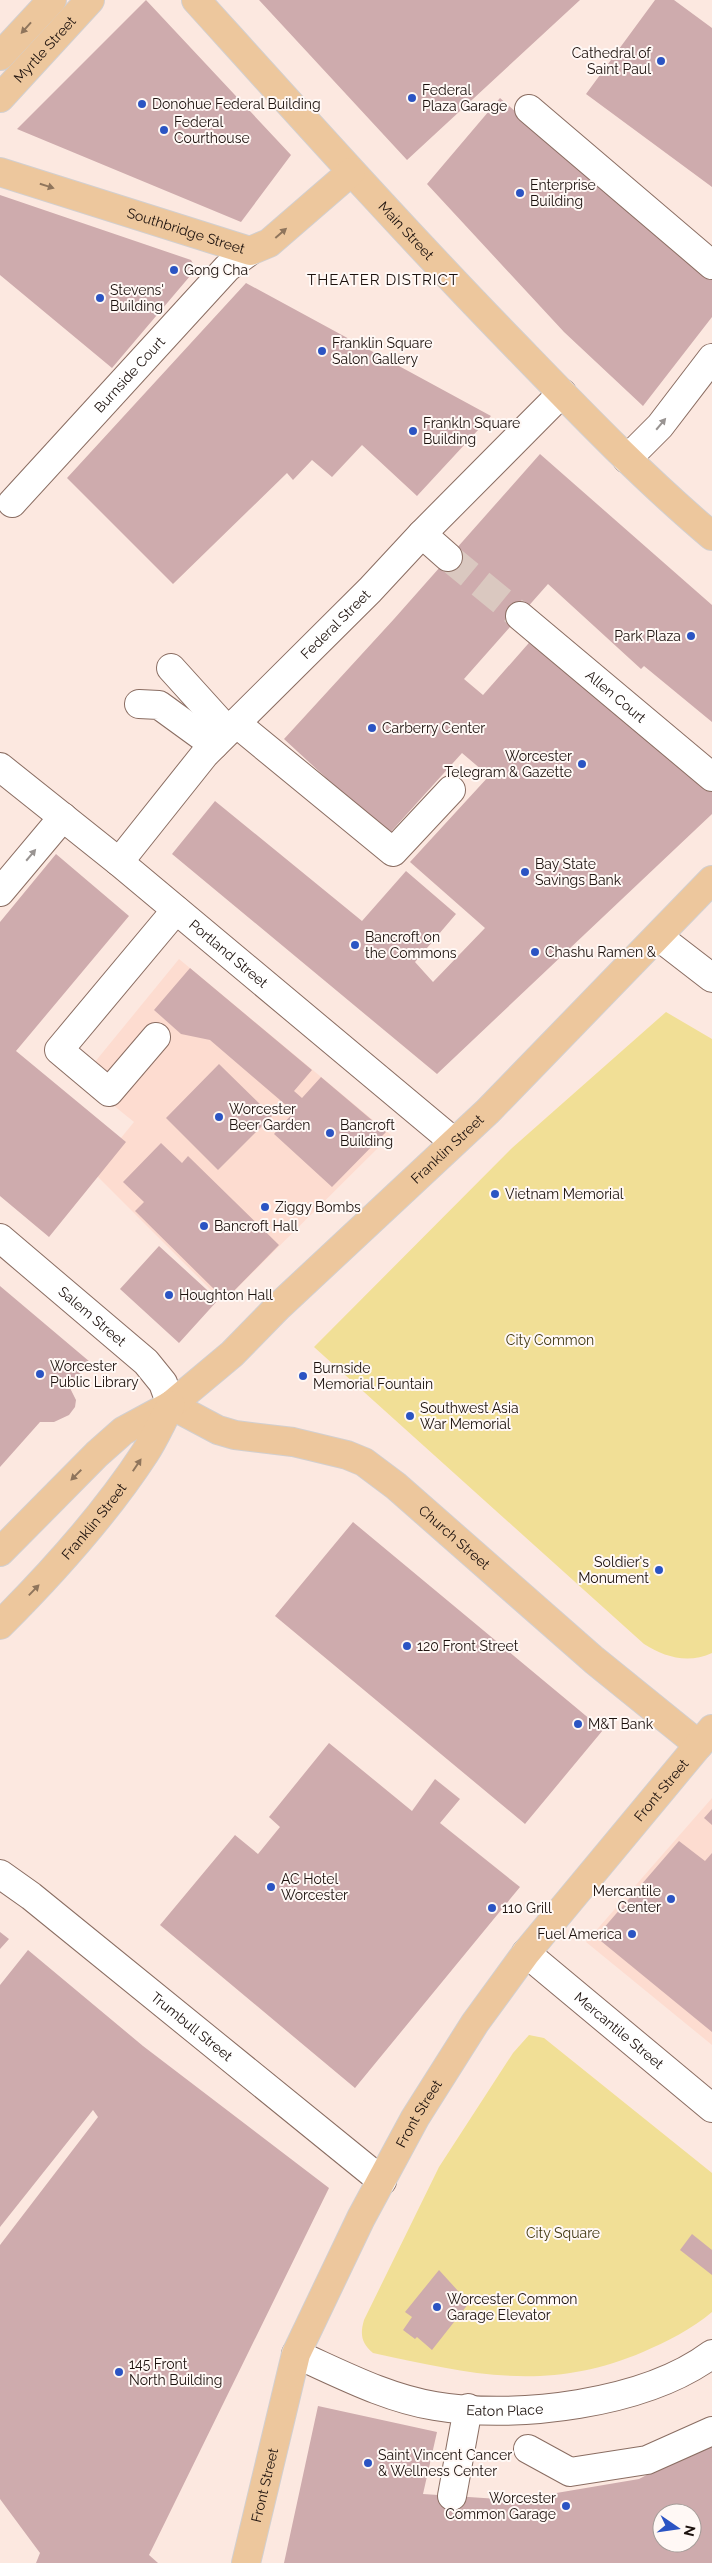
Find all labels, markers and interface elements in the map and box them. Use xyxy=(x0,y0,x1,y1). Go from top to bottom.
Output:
street label: Myrtle Street xyxy=(10,13,79,86)
one-way arrow xyxy=(20,22,32,34)
place label: Cathedral of Saint Paul xyxy=(572,45,652,77)
marker: Cathedral of Saint Paul xyxy=(655,55,667,67)
place label: Federal Plaza Garage xyxy=(422,82,507,114)
marker: Federal Plaza Garage xyxy=(406,92,418,104)
place label: Donohue Federal Building xyxy=(152,96,321,112)
marker: Donohue Federal Building xyxy=(136,98,148,110)
place label: Federal Courthouse xyxy=(174,114,250,146)
marker: Federal Courthouse xyxy=(158,124,170,136)
place label: Enterprise Building xyxy=(530,177,596,209)
one-way arrow xyxy=(39,183,54,191)
marker: Enterprise Building xyxy=(514,187,526,199)
street label: Main Street xyxy=(375,198,437,263)
street label: Southbridge Street xyxy=(125,205,247,257)
one-way arrow xyxy=(274,227,287,238)
place label: Gong Cha xyxy=(184,262,248,278)
marker: Gong Cha xyxy=(168,264,180,276)
district label: THEATER DISTRICT xyxy=(307,271,459,289)
place label: Stevens' Building xyxy=(110,282,164,314)
marker: Stevens' Building xyxy=(94,292,106,304)
street label: Burnside Court xyxy=(91,333,168,416)
place label: Franklin Square Salon Gallery xyxy=(332,335,432,367)
marker: Franklin Square Salon Gallery xyxy=(316,345,328,357)
place label: Frankln Square Building xyxy=(423,415,520,447)
one-way arrow xyxy=(655,418,666,431)
marker: Frankln Square Building xyxy=(407,425,419,437)
street label: Federal Street xyxy=(297,586,374,662)
place label: Park Plaza xyxy=(614,628,681,644)
marker: Park Plaza xyxy=(685,630,697,642)
street label: Allen Court xyxy=(583,667,649,726)
place label: Carberry Center xyxy=(382,720,485,736)
marker: Carberry Center xyxy=(366,722,378,734)
place label: Worcester Telegram & Gazette xyxy=(444,748,572,780)
marker: Worcester Telegram & Gazette xyxy=(576,758,588,770)
one-way arrow xyxy=(26,849,37,862)
place label: Bay State Savings Bank xyxy=(535,856,622,888)
marker: Bay State Savings Bank xyxy=(519,866,531,878)
street label: Portland Street xyxy=(186,916,271,991)
place label: Bancroft on the Commons xyxy=(365,929,457,961)
marker: Bancroft on the Commons xyxy=(349,939,361,951)
place label: Chashu Ramen & xyxy=(545,944,657,960)
marker: Chashu Ramen & xyxy=(529,946,541,958)
place label: Worcester Beer Garden xyxy=(229,1101,310,1133)
marker: Worcester Beer Garden xyxy=(213,1111,225,1123)
street label: Franklin Street xyxy=(408,1111,487,1187)
place label: Bancroft Building xyxy=(340,1117,395,1149)
marker: Bancroft Building xyxy=(324,1127,336,1139)
place label: Vietnam Memorial xyxy=(505,1186,624,1202)
marker: Vietnam Memorial xyxy=(489,1188,501,1200)
place label: Ziggy Bombs xyxy=(275,1199,361,1215)
marker: Ziggy Bombs xyxy=(259,1201,271,1213)
place label: Bancroft Hall xyxy=(214,1218,298,1234)
marker: Bancroft Hall xyxy=(198,1220,210,1232)
street label: Salem Street xyxy=(55,1283,129,1350)
place label: Houghton Hall xyxy=(179,1287,273,1303)
marker: Houghton Hall xyxy=(163,1289,175,1301)
park label: City Common xyxy=(506,1332,594,1348)
place label: Worcester Public Library xyxy=(50,1358,139,1390)
place label: Burnside Memorial Fountain xyxy=(313,1360,433,1392)
marker: Worcester Public Library xyxy=(34,1368,46,1380)
marker: Burnside Memorial Fountain xyxy=(297,1370,309,1382)
place label: Southwest Asia War Memorial xyxy=(420,1400,519,1432)
marker: Southwest Asia War Memorial xyxy=(404,1410,416,1422)
one-way arrow xyxy=(132,1458,142,1471)
one-way arrow xyxy=(70,1469,82,1481)
street label: Franklin Street xyxy=(58,1480,130,1563)
street label: Church Street xyxy=(416,1502,493,1573)
place label: Soldier's Monument xyxy=(578,1554,649,1586)
marker: Soldier's Monument xyxy=(653,1564,665,1576)
one-way arrow xyxy=(28,1585,40,1597)
place label: 120 Front Street xyxy=(417,1638,519,1654)
marker: 120 Front Street xyxy=(401,1640,413,1652)
place label: M&T Bank xyxy=(588,1716,654,1732)
marker: M&T Bank xyxy=(572,1718,584,1730)
street label: Front Street xyxy=(631,1756,692,1824)
place label: AC Hotel Worcester xyxy=(281,1871,348,1903)
marker: AC Hotel Worcester xyxy=(265,1881,277,1893)
place label: Mercantile Center xyxy=(593,1883,661,1915)
marker: Mercantile Center xyxy=(665,1893,677,1905)
place label: 110 Grill xyxy=(502,1900,552,1916)
marker: 110 Grill xyxy=(486,1902,498,1914)
place label: Fuel America xyxy=(537,1926,622,1942)
marker: Fuel America xyxy=(626,1928,638,1940)
street label: Trumbull Street xyxy=(148,1989,236,2064)
street label: Mercantile Street xyxy=(571,1989,667,2072)
street label: Front Street xyxy=(393,2077,445,2150)
park label: City Square xyxy=(526,2225,600,2241)
place label: Worcester Common Garage Elevator xyxy=(447,2291,577,2323)
marker: Worcester Common Garage Elevator xyxy=(431,2301,443,2313)
place label: 145 Front North Building xyxy=(129,2356,222,2388)
marker: 145 Front North Building xyxy=(113,2366,125,2378)
street label: Eaton Place xyxy=(466,2401,544,2419)
street label: Front Street xyxy=(248,2446,281,2524)
place label: Saint Vincent Cancer & Wellness Center xyxy=(378,2447,512,2479)
marker: Saint Vincent Cancer & Wellness Center xyxy=(362,2457,374,2469)
place label: Worcester Common Garage xyxy=(445,2490,556,2522)
marker: Worcester Common Garage xyxy=(560,2500,572,2512)
north arrow xyxy=(652,2503,702,2553)
text: N xyxy=(681,2524,699,2538)

